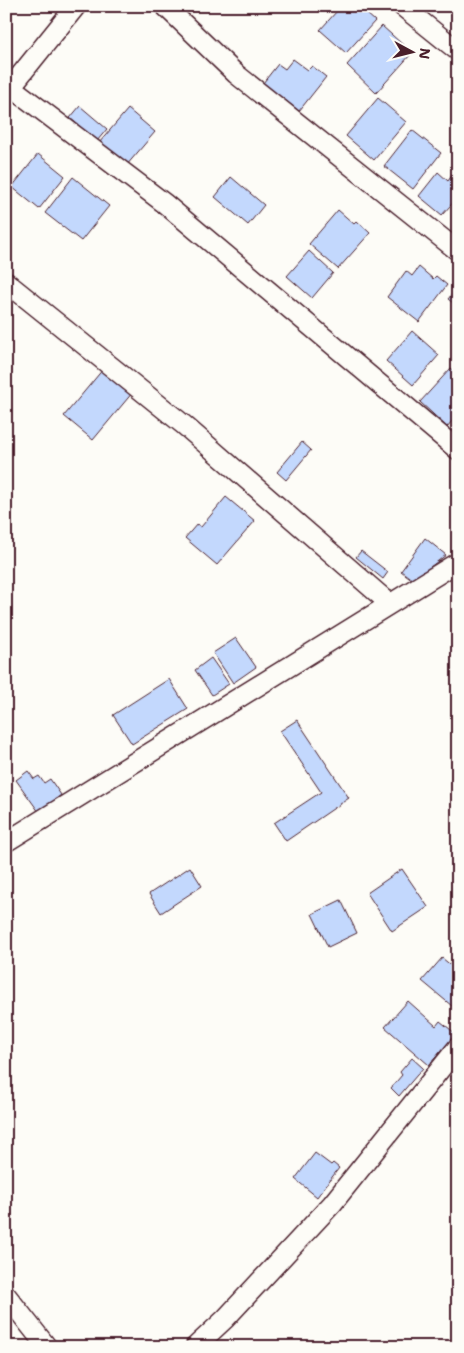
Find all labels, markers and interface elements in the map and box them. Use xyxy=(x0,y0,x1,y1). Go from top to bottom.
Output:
north arrow xyxy=(386,28,436,78)
text: N xyxy=(415,47,435,60)

